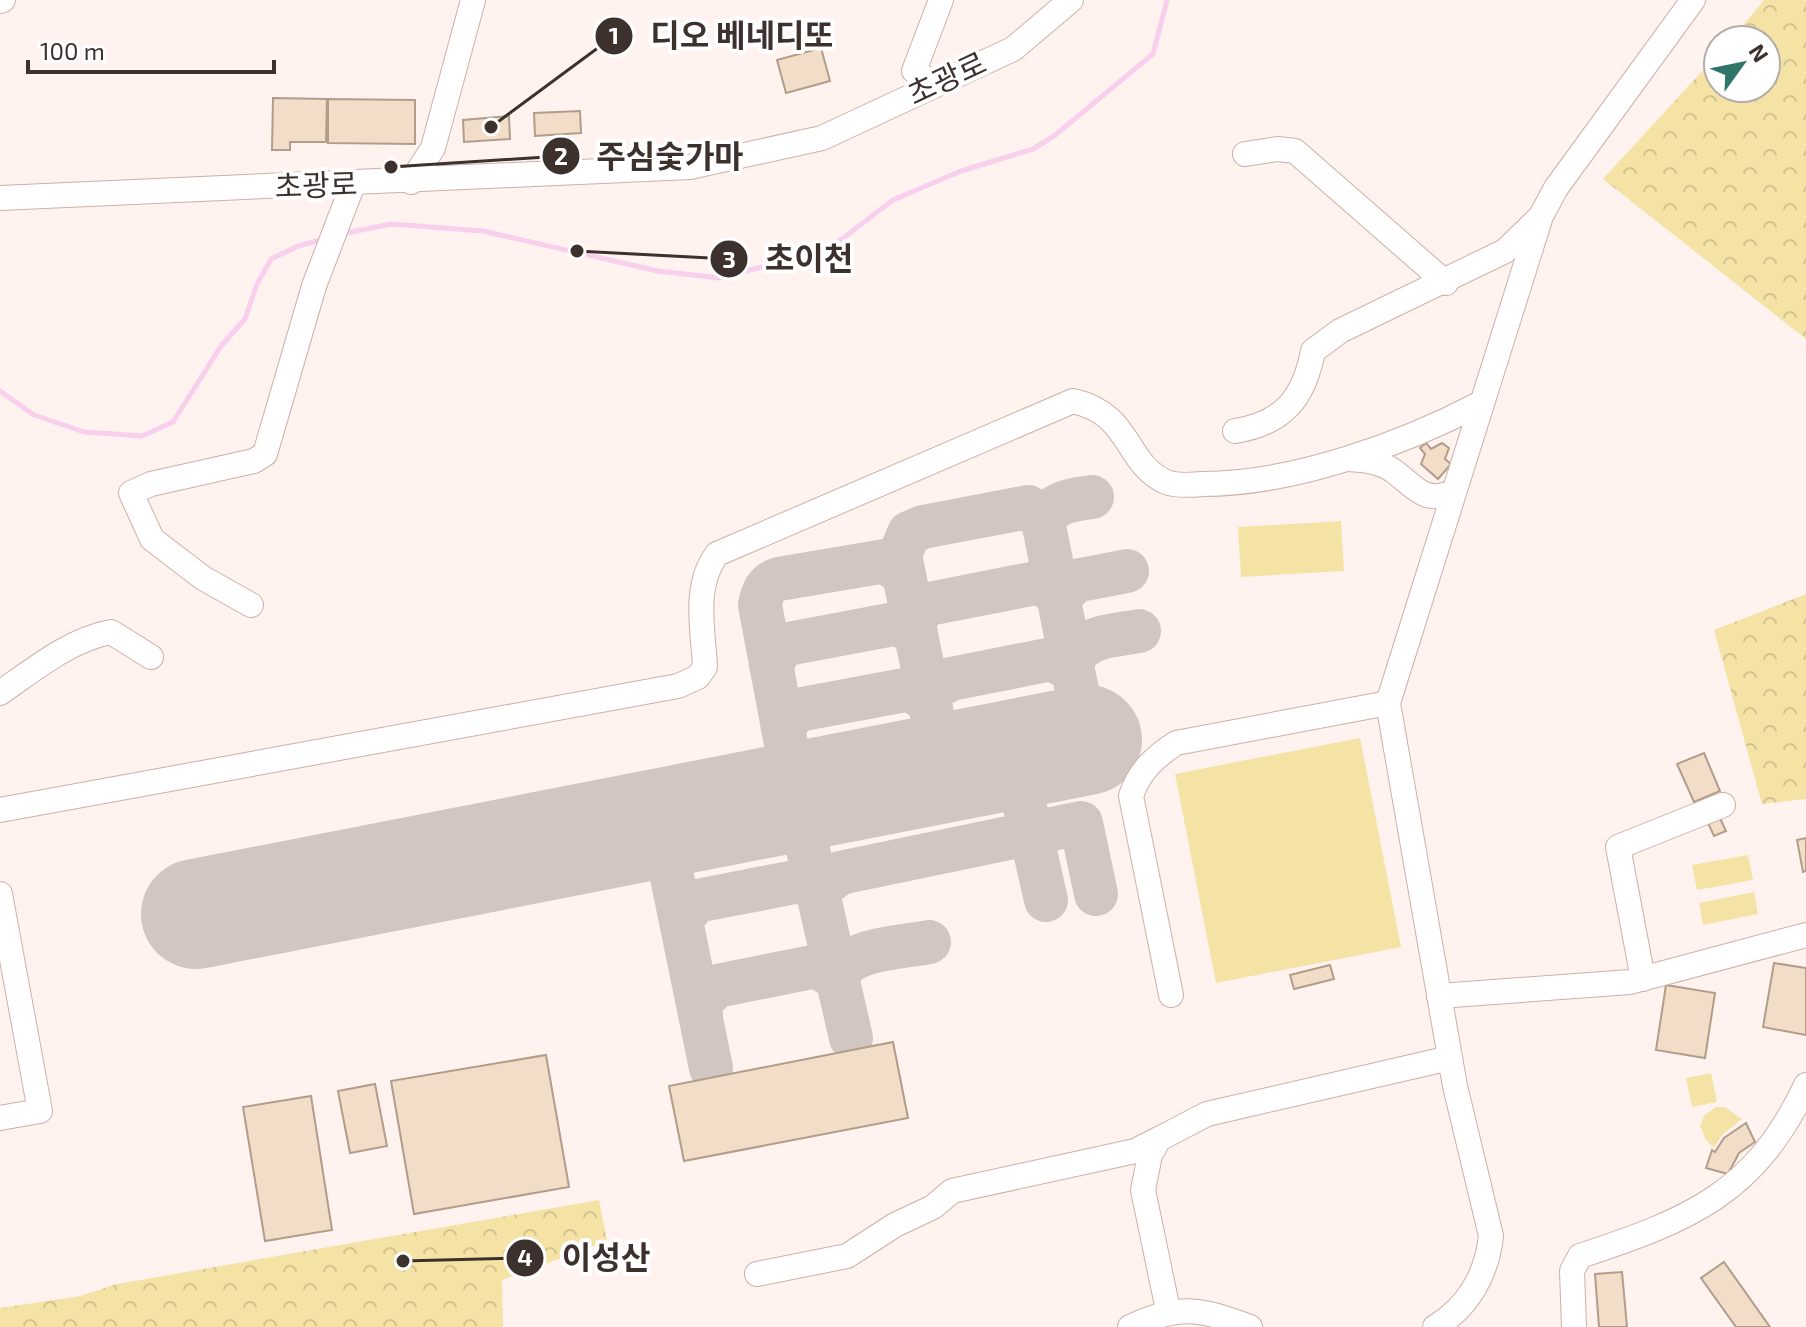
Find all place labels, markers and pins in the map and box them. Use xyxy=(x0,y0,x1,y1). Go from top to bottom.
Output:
callout: 디오 베네디또 xyxy=(594,8,850,64)
callout: 주심숯가마 xyxy=(541,128,760,184)
callout: 초이천 xyxy=(709,231,869,287)
callout: 이성산 xyxy=(505,1230,666,1286)

